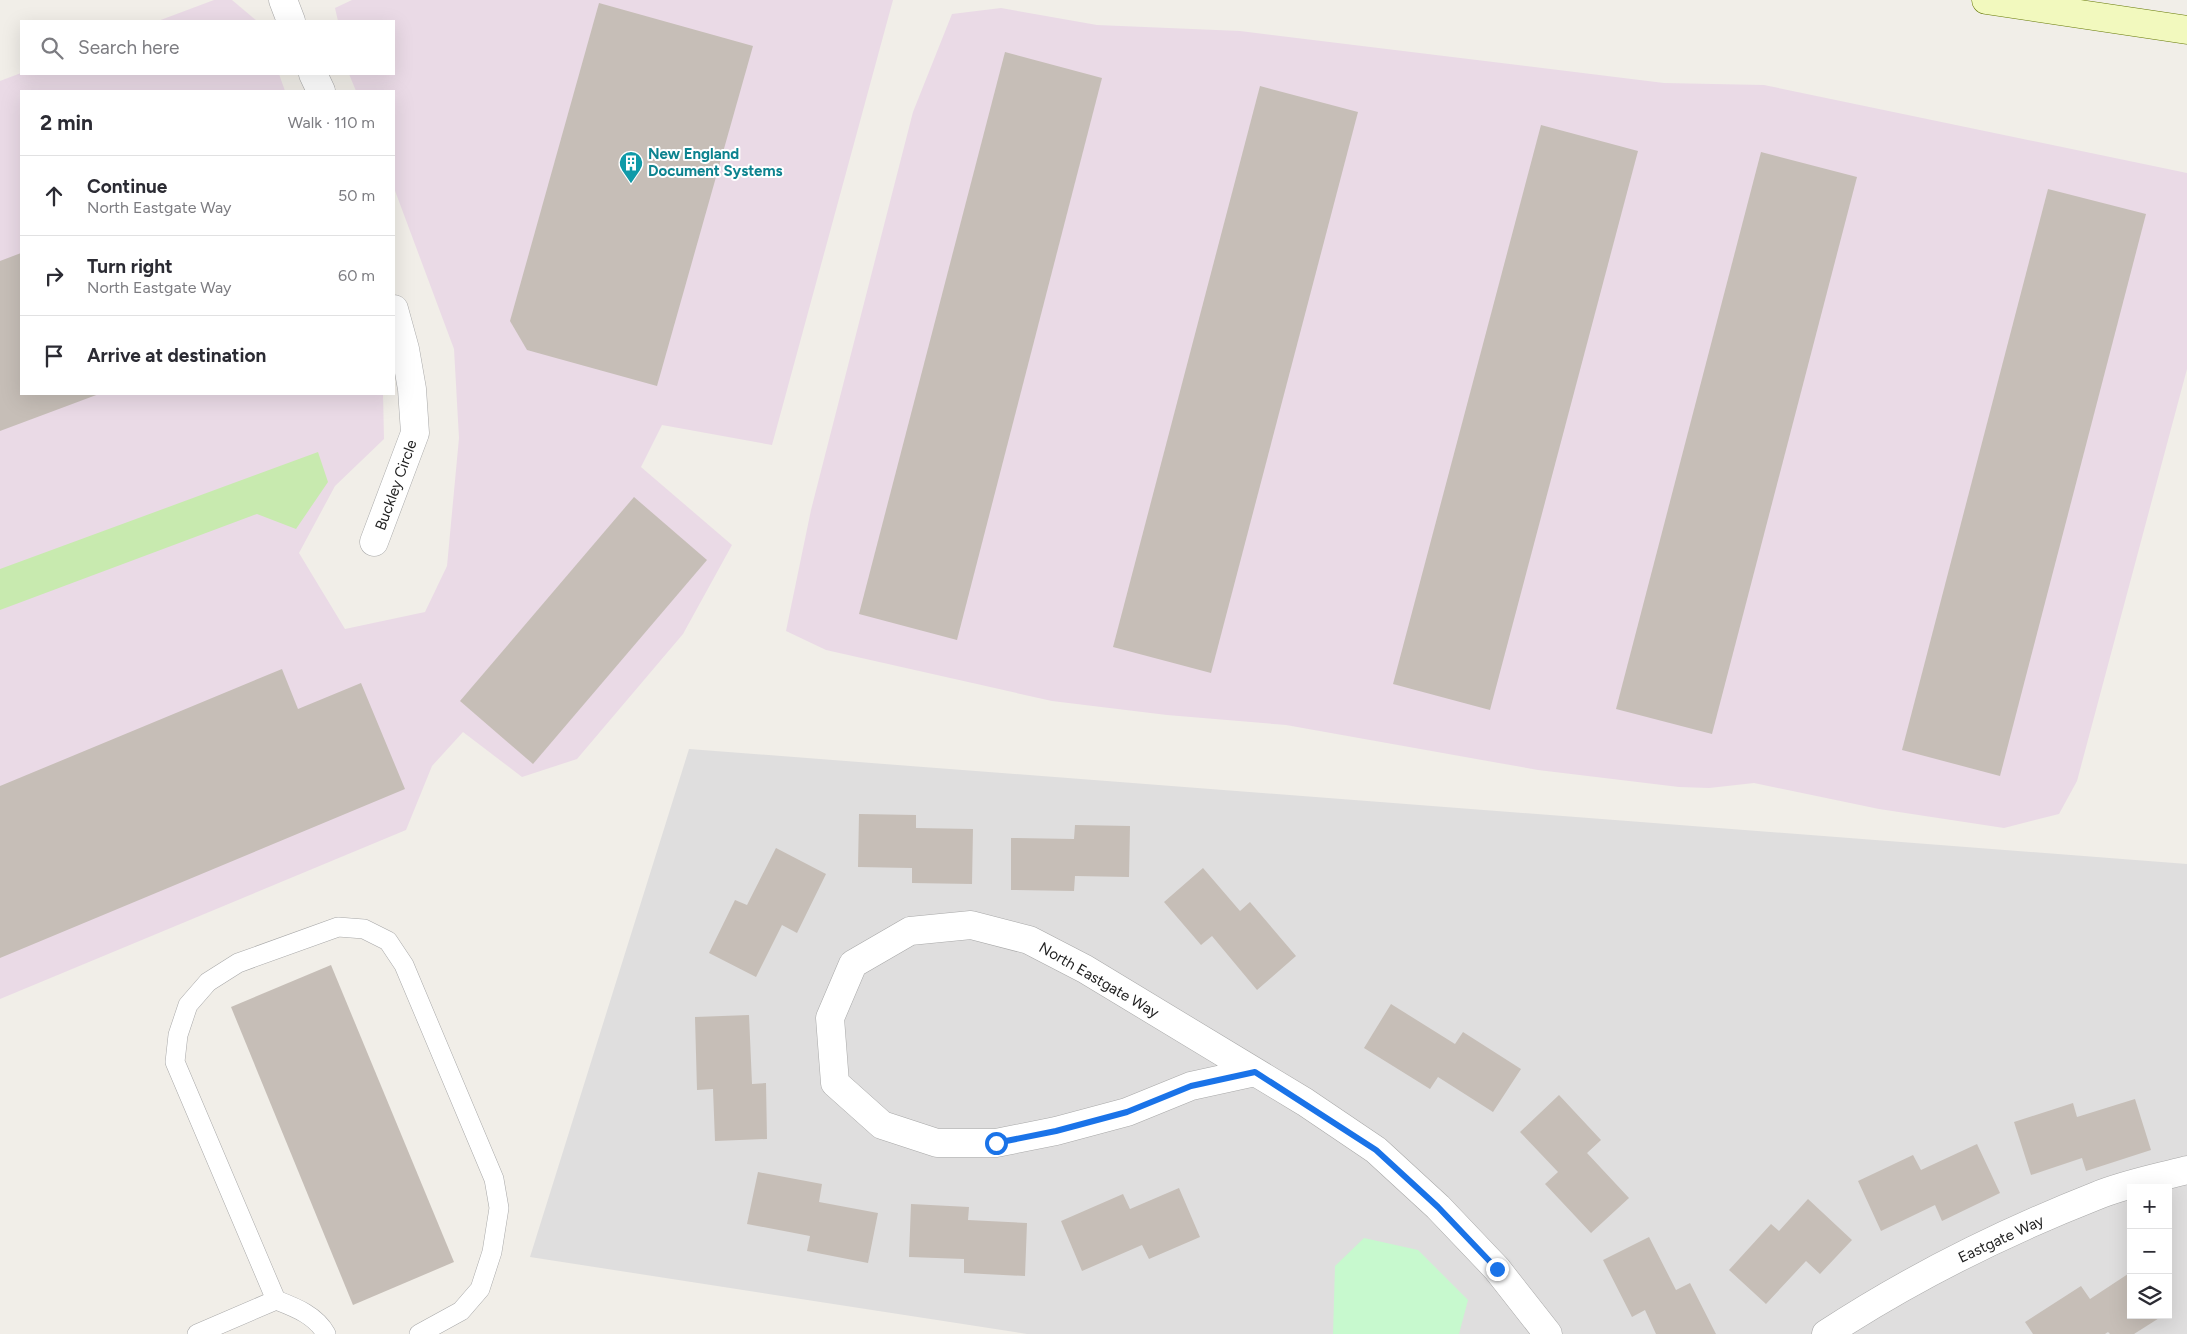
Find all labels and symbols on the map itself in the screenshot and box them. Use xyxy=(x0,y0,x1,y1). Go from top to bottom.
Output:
place label: New England Document Systems xyxy=(648,145,782,180)
building icon: New England Document Systems xyxy=(618,150,644,184)
street label: Buckley Circle xyxy=(371,437,421,533)
street label: North Eastgate Way xyxy=(1036,938,1162,1022)
route start xyxy=(985,1132,1008,1155)
street label: Eastgate Way xyxy=(1955,1211,2047,1267)
route end xyxy=(1486,1258,1509,1281)

